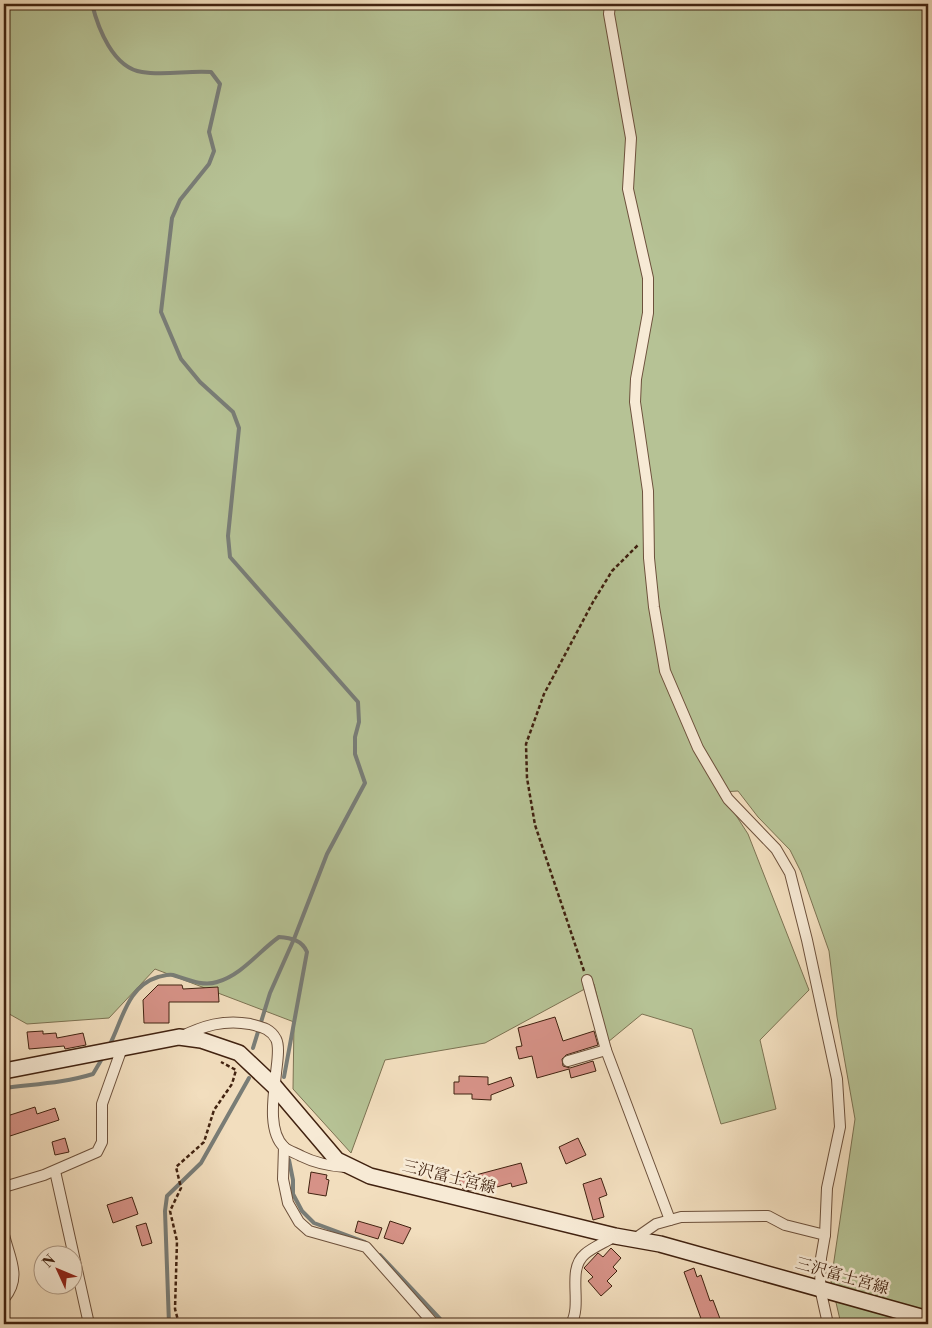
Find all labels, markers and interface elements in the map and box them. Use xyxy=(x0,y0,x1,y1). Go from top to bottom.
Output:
street label: 三沢富士宮線 xyxy=(400,1156,498,1198)
north arrow xyxy=(32,1246,82,1296)
text: N xyxy=(39,1251,60,1272)
street label: 三沢富士宮線 xyxy=(793,1253,891,1299)

